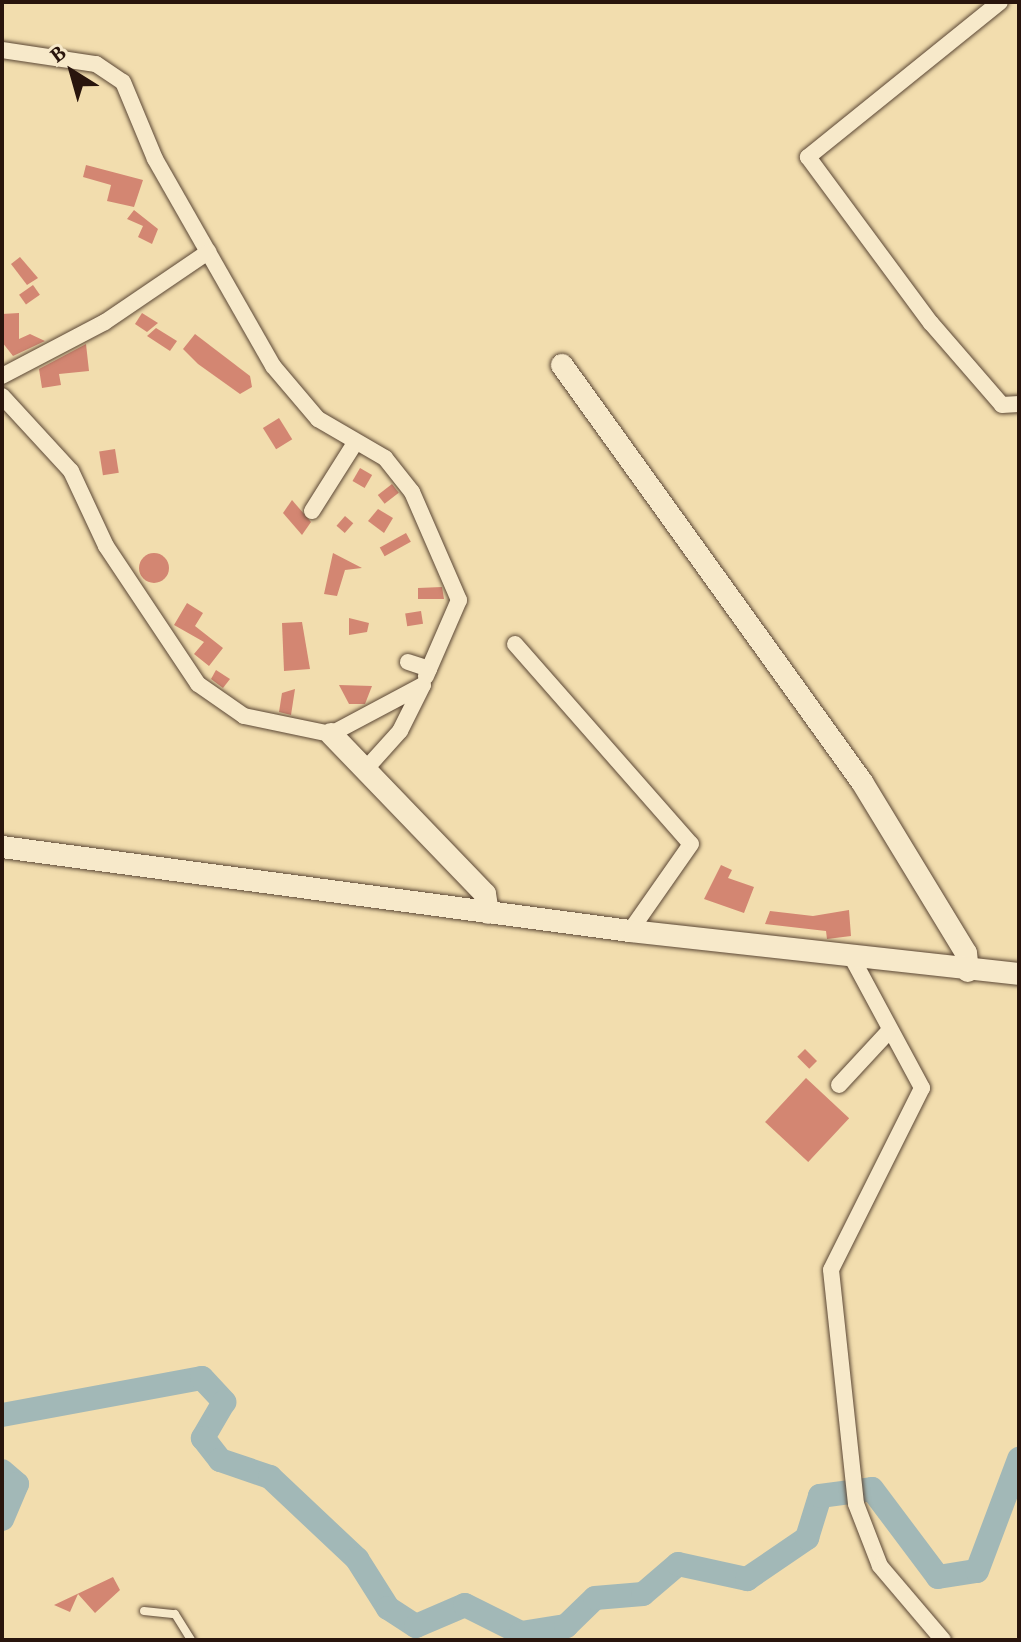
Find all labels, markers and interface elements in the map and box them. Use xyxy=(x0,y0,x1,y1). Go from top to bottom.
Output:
north arrow xyxy=(32,32,112,112)
text: B xyxy=(42,36,73,70)

